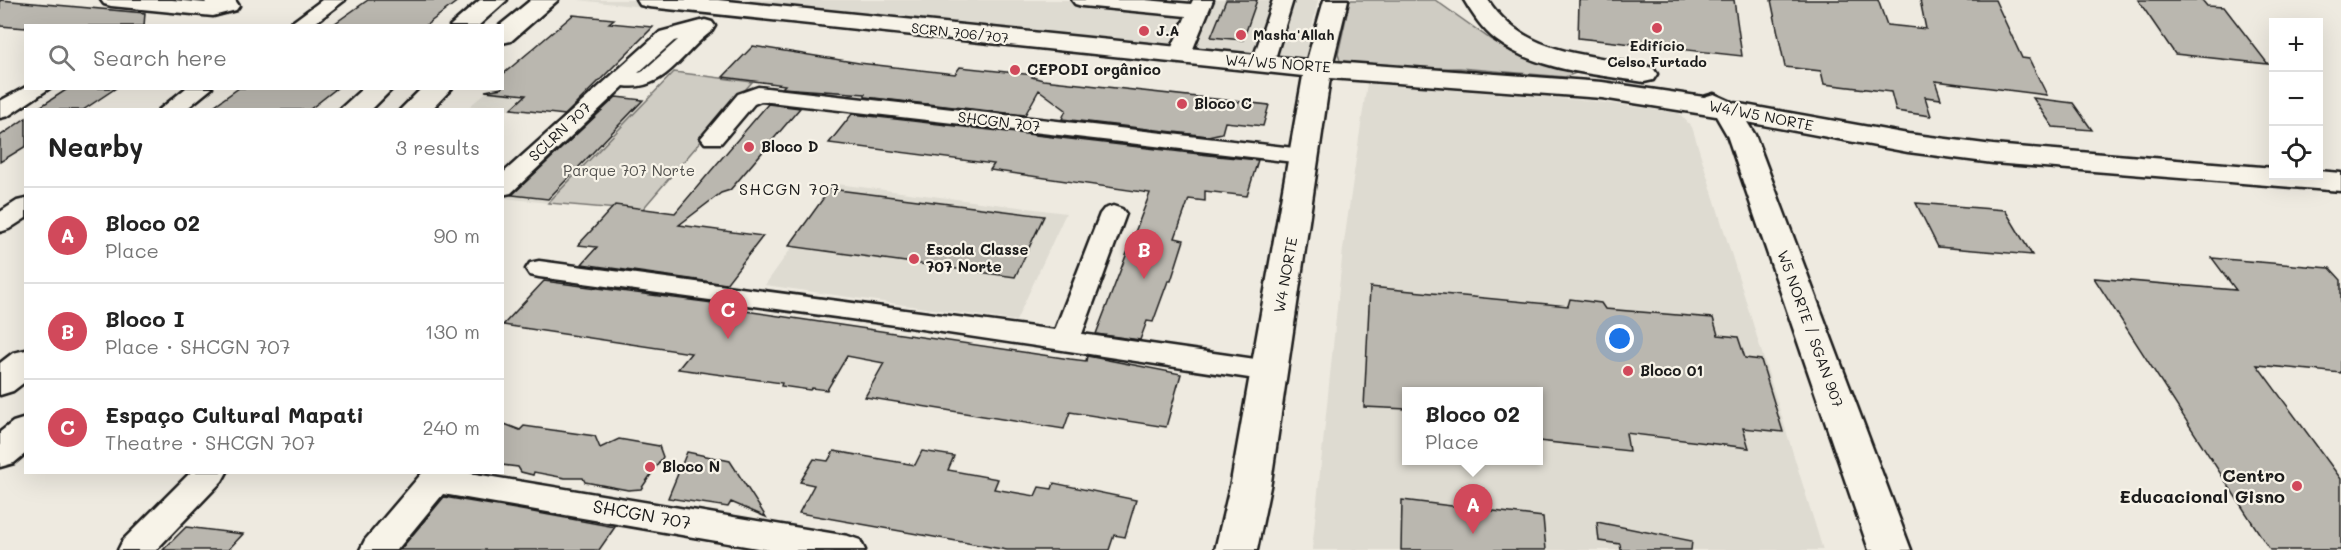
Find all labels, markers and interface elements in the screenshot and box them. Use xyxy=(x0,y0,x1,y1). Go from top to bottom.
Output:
street label: SCRN 706/707 xyxy=(910,18,1010,47)
map controls xyxy=(2269,18,2323,180)
button: + xyxy=(2269,18,2323,72)
place label: J.A xyxy=(1156,21,1180,40)
marker: Edifício Celso Furtado xyxy=(1650,21,1664,35)
search box xyxy=(24,24,504,90)
marker: J.A xyxy=(1137,24,1151,38)
place label: Masha'Allah xyxy=(1253,25,1335,44)
marker: Masha'Allah xyxy=(1234,28,1248,42)
place label: Edifício Celso Furtado xyxy=(1607,36,1707,71)
icon: search xyxy=(45,41,78,74)
text: Search here xyxy=(93,43,227,72)
street label: W4/W5 NORTE xyxy=(1224,49,1332,77)
place label: CEPODI orgânico xyxy=(1027,59,1161,79)
marker: CEPODI orgânico xyxy=(1008,63,1022,77)
button: − xyxy=(2269,72,2323,126)
place label: Bloco C xyxy=(1194,93,1252,113)
street label: W4/W5 NORTE xyxy=(1707,95,1816,135)
street label: SCLRN 707 xyxy=(524,97,595,165)
marker: Bloco C xyxy=(1175,97,1189,111)
street label: SHCGN 707 xyxy=(957,106,1041,136)
button: locate xyxy=(2269,126,2323,180)
text: Nearby xyxy=(48,130,143,164)
text: 3 results xyxy=(395,134,480,160)
place label: Bloco D xyxy=(761,136,819,156)
marker: Bloco D xyxy=(742,140,756,154)
park label: Parque 707 Norte xyxy=(563,160,695,180)
district label: SHCGN 707 xyxy=(739,178,841,199)
text: Bloco 02 xyxy=(105,208,200,237)
text: A xyxy=(61,222,74,248)
text: 90 m xyxy=(434,222,480,248)
pin: B xyxy=(1124,230,1164,279)
street label: W4 NORTE xyxy=(1269,235,1302,314)
text: Place xyxy=(105,237,159,263)
place label: Escola Classe 707 Norte xyxy=(926,239,1028,276)
street label: W5 NORTE / SGAN 907 xyxy=(1773,247,1849,410)
marker: Escola Classe 707 Norte xyxy=(907,252,921,266)
pin: C xyxy=(708,290,748,339)
text: Bloco I xyxy=(105,304,185,333)
text: B xyxy=(61,318,74,344)
text: 130 m xyxy=(425,318,480,344)
your location xyxy=(1605,324,1634,353)
text: Place · SHCGN 707 xyxy=(105,333,291,359)
place label: Bloco 01 xyxy=(1640,360,1703,380)
marker: Bloco 01 xyxy=(1621,364,1635,378)
popup xyxy=(1402,387,1543,465)
text: Bloco 02 xyxy=(1425,399,1520,428)
text: Espaço Cultural Mapati xyxy=(105,400,364,429)
text: C xyxy=(60,414,75,440)
text: 240 m xyxy=(422,414,480,440)
text: Place xyxy=(1425,428,1479,454)
text: Theatre · SHCGN 707 xyxy=(105,429,315,455)
place label: Bloco N xyxy=(662,456,720,476)
marker: Bloco N xyxy=(643,460,657,474)
place label: Centro Educacional Gisno xyxy=(2119,463,2285,508)
marker: Centro Educacional Gisno xyxy=(2290,479,2304,493)
pin: A xyxy=(1454,484,1492,534)
street label: SHCGN 707 xyxy=(591,494,693,534)

